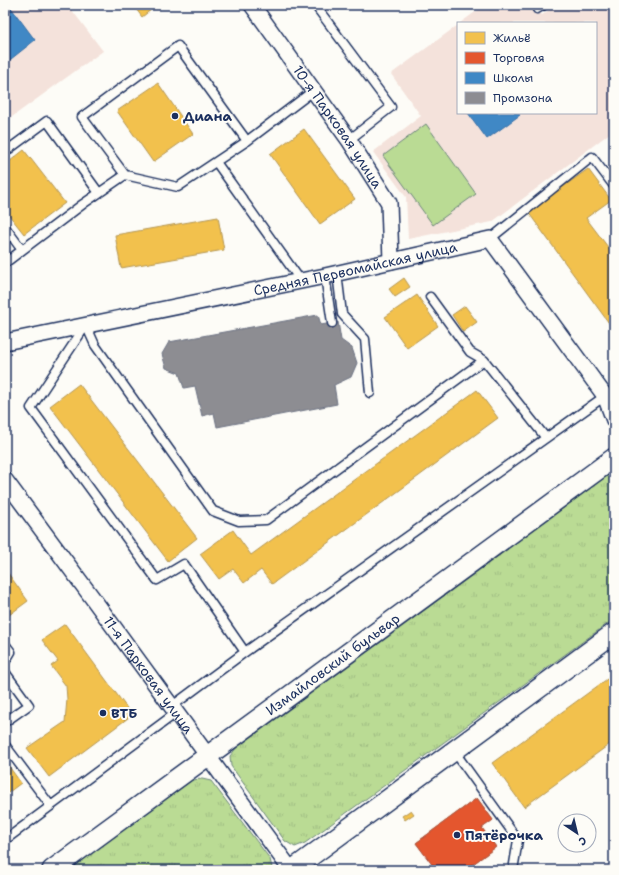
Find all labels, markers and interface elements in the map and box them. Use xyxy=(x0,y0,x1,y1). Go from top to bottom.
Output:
legend xyxy=(457,22,597,114)
text: Жильё xyxy=(493,30,531,46)
text: Торговля xyxy=(493,50,545,66)
street label: 10-я Парковая улица xyxy=(289,62,387,192)
text: Школы xyxy=(493,70,533,86)
text: Промзона xyxy=(493,90,553,106)
place label: Диана xyxy=(183,107,232,125)
marker: Диана xyxy=(170,111,180,121)
street label: Средняя Первомайская улица xyxy=(252,238,459,299)
street label: Измайловский бульвар xyxy=(262,609,403,719)
street label: 11-я Парковая улица xyxy=(100,612,198,737)
place label: ВТБ xyxy=(111,704,137,722)
marker: ВТБ xyxy=(98,708,108,718)
north arrow xyxy=(557,813,597,853)
place label: Пятёрочка xyxy=(465,826,544,844)
marker: Пятёрочка xyxy=(452,830,462,840)
text: С xyxy=(575,833,590,849)

